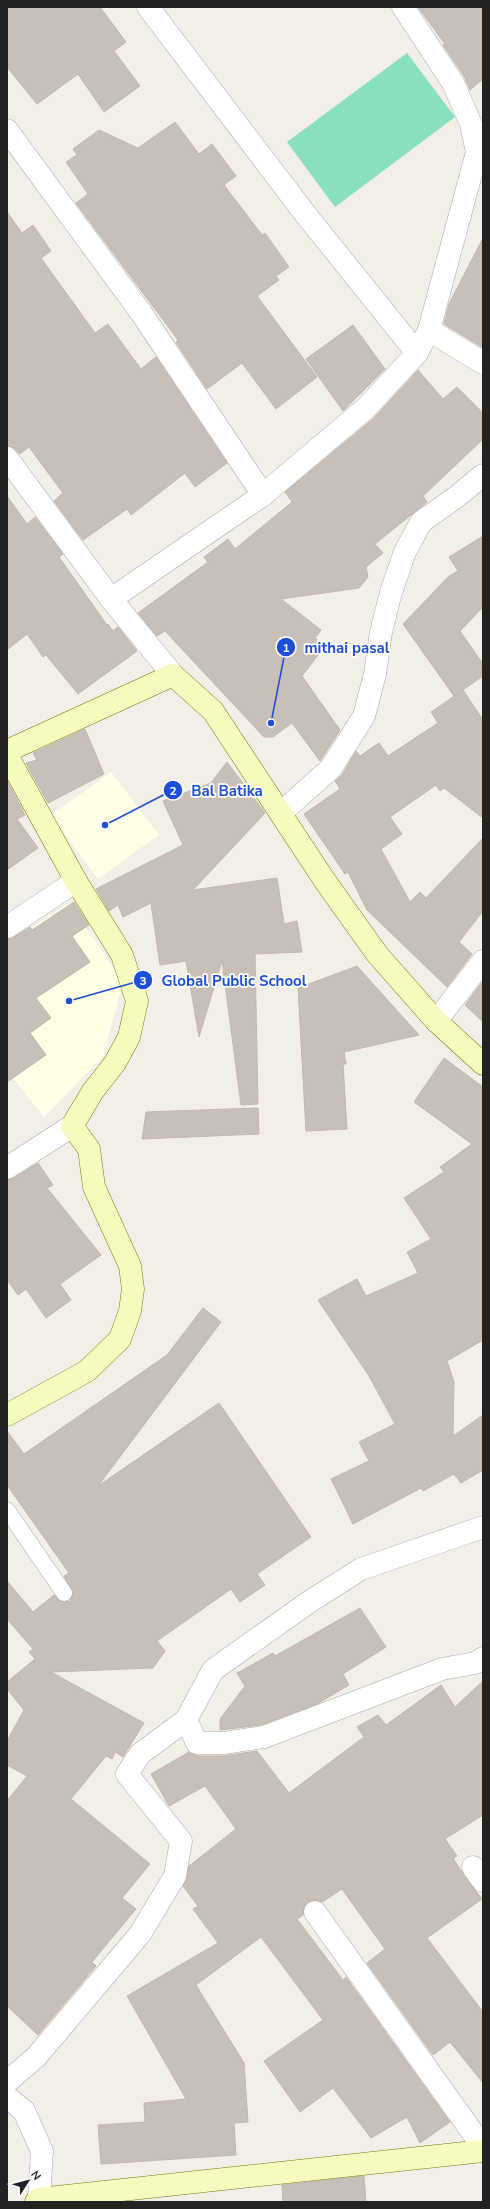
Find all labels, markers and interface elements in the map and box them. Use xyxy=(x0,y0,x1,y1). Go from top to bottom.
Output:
callout: mithai pasal xyxy=(276,634,397,661)
text: mithai pasal xyxy=(304,638,390,658)
text: 1 xyxy=(282,640,290,656)
callout: Bal Batika xyxy=(163,777,271,804)
text: Bal Batika xyxy=(191,781,263,801)
text: 2 xyxy=(169,783,177,799)
callout: Global Public School xyxy=(133,967,314,994)
text: Global Public School xyxy=(162,971,307,991)
text: 3 xyxy=(139,973,147,989)
north arrow xyxy=(8,2161,48,2201)
text: N xyxy=(27,2168,44,2183)

